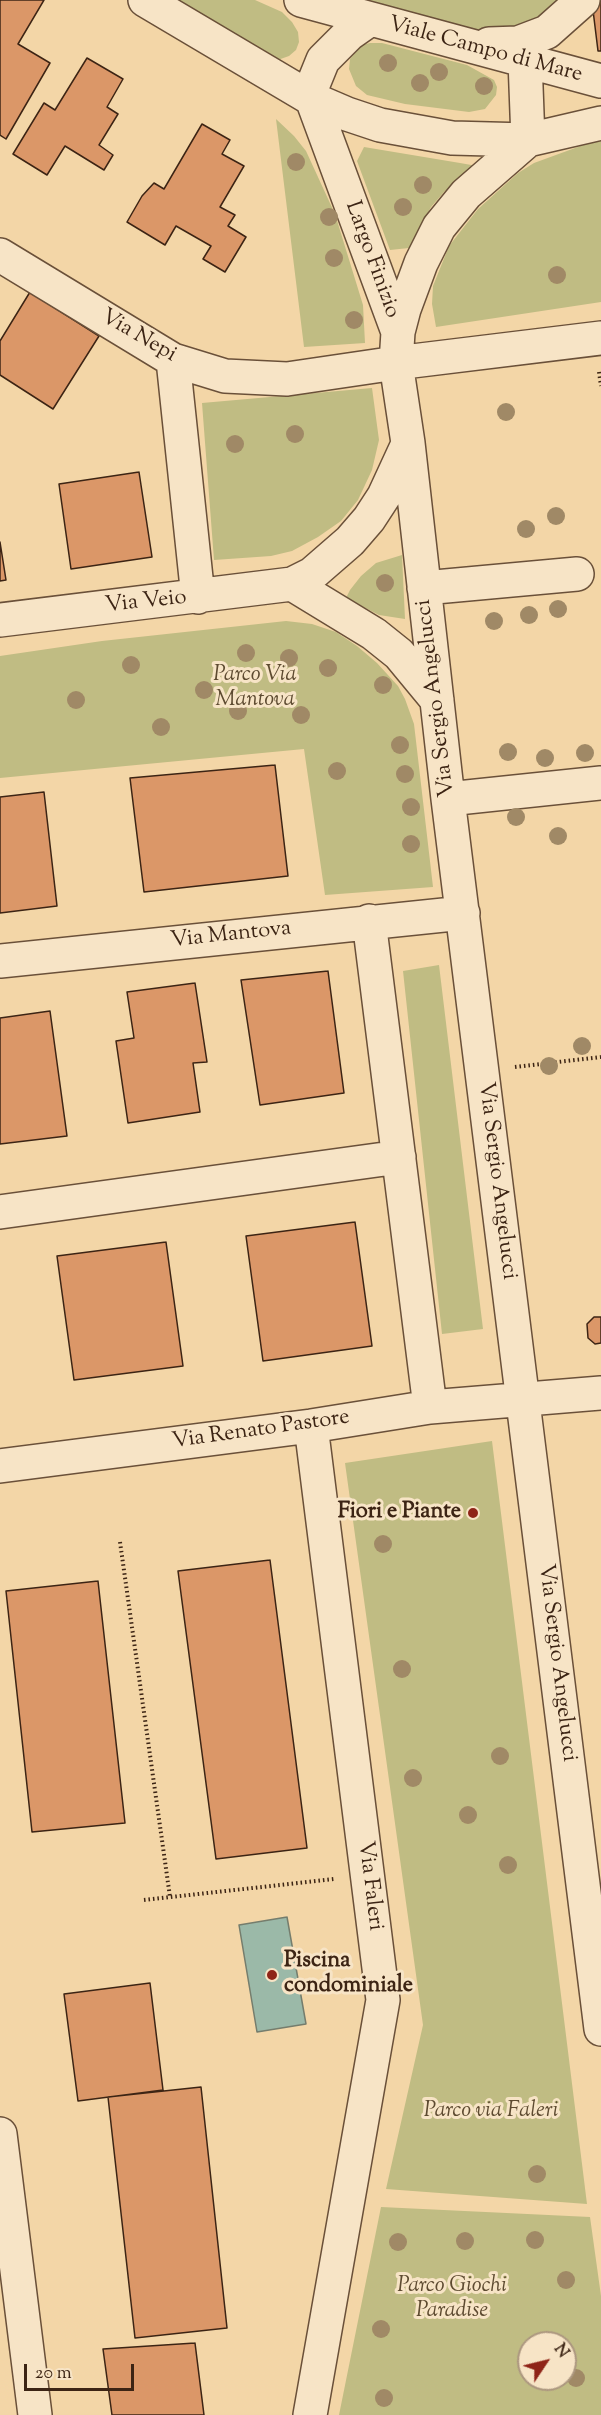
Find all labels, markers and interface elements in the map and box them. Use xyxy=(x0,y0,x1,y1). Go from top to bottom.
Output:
street label: Viale Campo di Mare xyxy=(385,12,585,90)
street label: Largo Finizio xyxy=(338,198,404,322)
street label: Via Nepi xyxy=(95,305,181,369)
street label: Via Veio xyxy=(104,586,188,620)
street label: Via Sergio Angelucci xyxy=(412,598,462,798)
park label: Parco Via Mantova xyxy=(213,663,297,714)
street label: Via Mantova xyxy=(169,917,293,955)
street label: Via Sergio Angelucci xyxy=(471,1081,521,1281)
street label: Via Renato Pastore xyxy=(171,1405,351,1457)
place label: Fiori e Piante xyxy=(338,1500,461,1526)
marker: Fiori e Piante xyxy=(466,1506,480,1520)
street label: Via Sergio Angelucci xyxy=(531,1563,581,1763)
street label: Via Faleri xyxy=(350,1840,388,1932)
place label: Piscina condominiale xyxy=(284,1949,413,2000)
marker: Piscina condominiale xyxy=(265,1968,279,1982)
park label: Parco via Faleri xyxy=(424,2099,558,2125)
park label: Parco Giochi Paradise xyxy=(397,2274,507,2326)
north arrow xyxy=(517,2331,577,2391)
text: N xyxy=(547,2340,574,2363)
scale bar xyxy=(27,2352,136,2390)
text: 20 m xyxy=(35,2361,72,2387)

